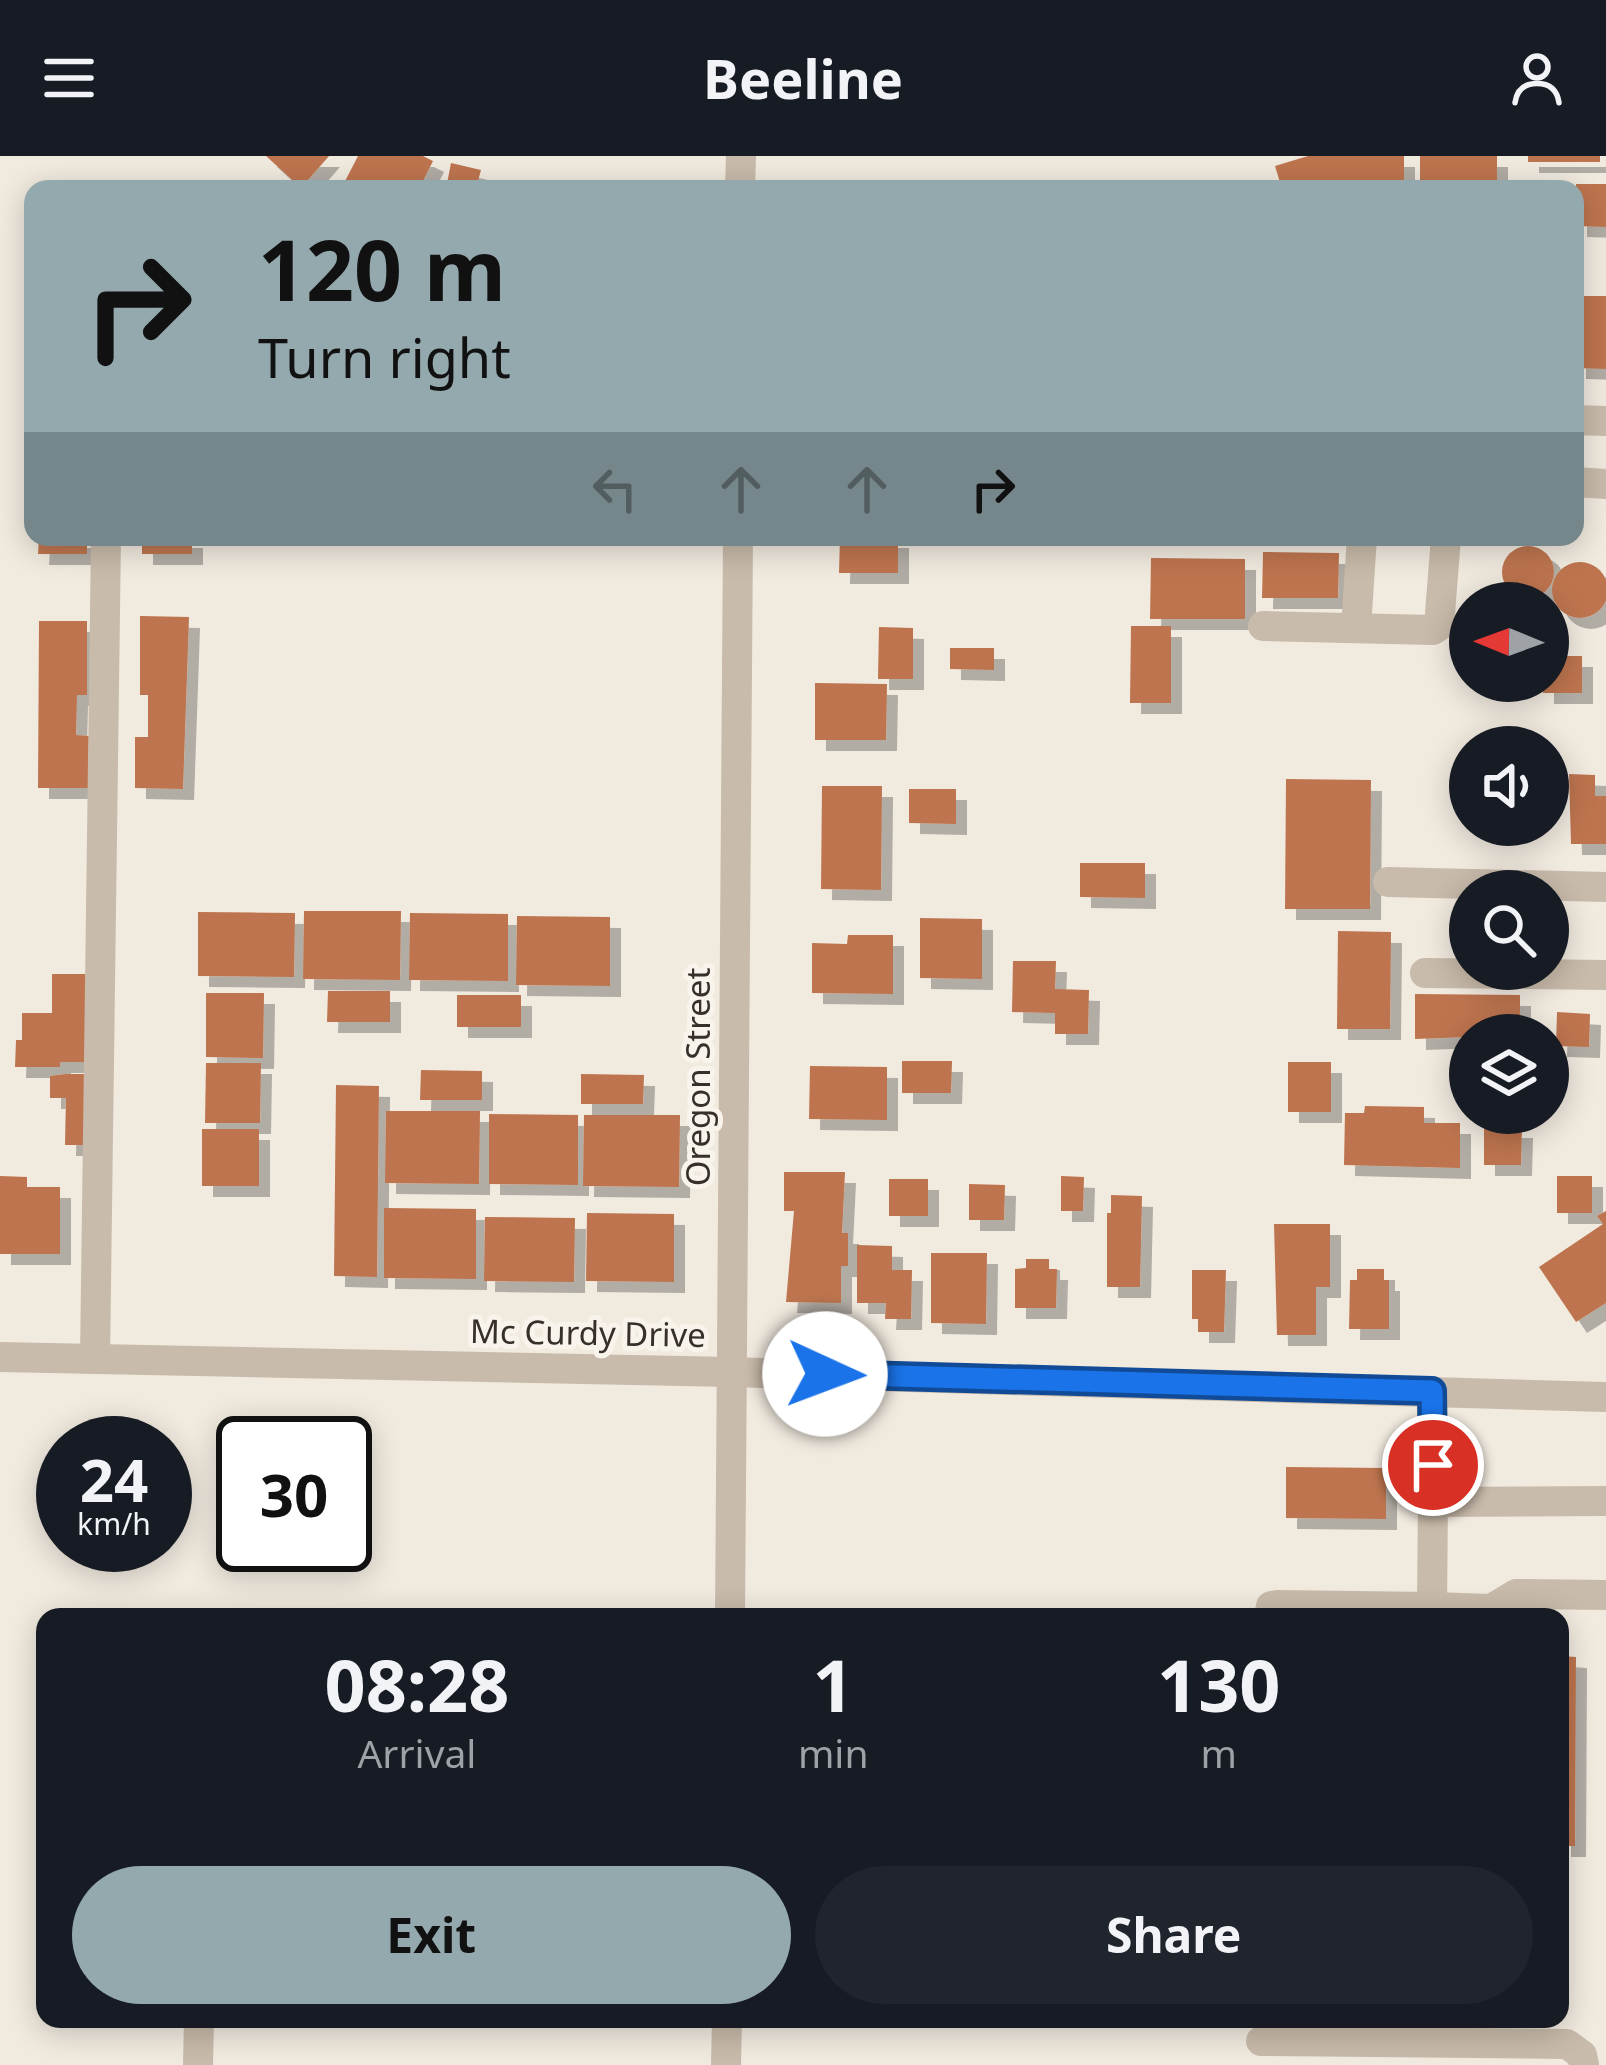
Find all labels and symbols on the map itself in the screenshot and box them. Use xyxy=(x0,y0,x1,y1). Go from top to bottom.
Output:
north arrow xyxy=(1449,582,1569,702)
street label: Oregon Street xyxy=(675,968,720,1186)
street label: Mc Curdy Drive xyxy=(470,1308,706,1357)
position arrow xyxy=(762,1311,888,1437)
pin xyxy=(1382,1414,1484,1516)
speed limit sign: 30 xyxy=(216,1416,372,1572)

